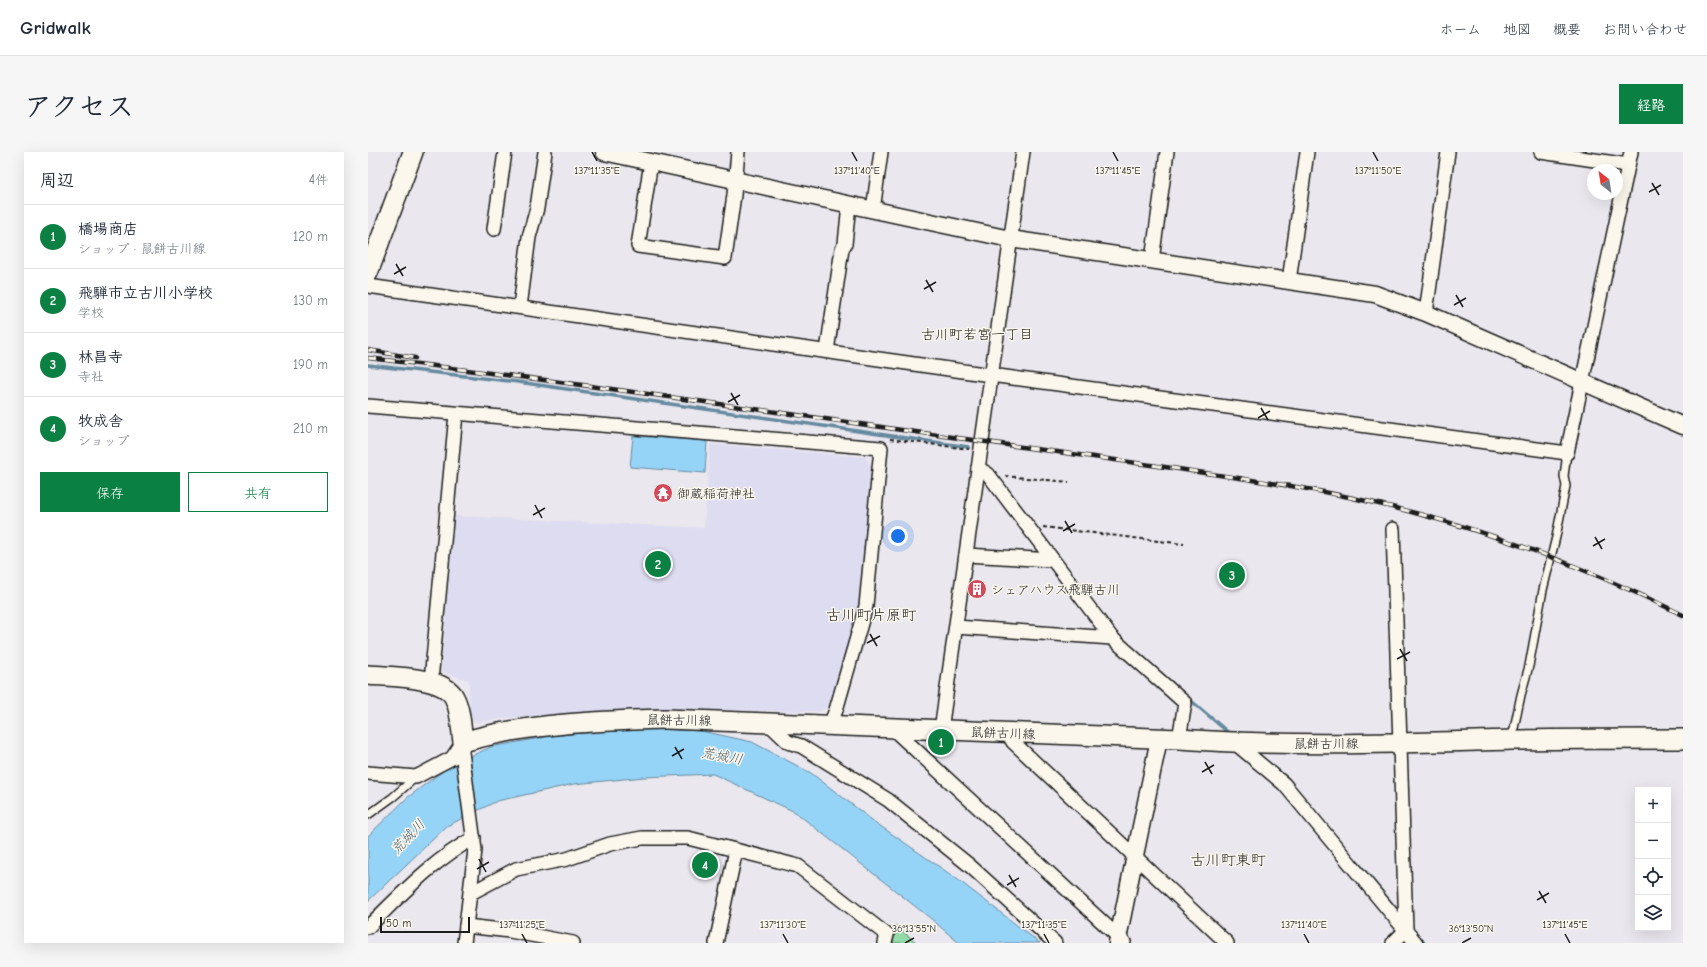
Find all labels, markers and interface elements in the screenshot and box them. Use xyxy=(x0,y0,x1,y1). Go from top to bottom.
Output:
text: Gridwalk xyxy=(20,17,91,39)
text: ホーム xyxy=(1440,21,1481,38)
text: 地図 xyxy=(1503,21,1531,38)
text: 概要 xyxy=(1553,21,1581,38)
text: お問い合わせ xyxy=(1603,21,1687,38)
button: 経路 xyxy=(1619,84,1683,124)
text: アクセス xyxy=(24,91,134,123)
north arrow xyxy=(1587,164,1623,200)
text: 137°11'35"E xyxy=(574,165,620,177)
text: 137°11'40"E xyxy=(834,165,880,177)
text: 137°11'45"E xyxy=(1095,165,1141,177)
text: 137°11'50"E xyxy=(1355,165,1401,177)
text: 周辺 xyxy=(40,171,74,190)
text: 4件 xyxy=(309,172,328,187)
text: 橋場商店 xyxy=(78,220,138,238)
text: 1 xyxy=(50,229,56,244)
text: 120 m xyxy=(293,229,328,244)
text: ショップ · 鼠餅古川線 xyxy=(78,241,205,256)
text: 飛騨市立古川小学校 xyxy=(78,284,213,302)
text: 2 xyxy=(50,293,56,308)
text: 130 m xyxy=(293,293,328,308)
text: 学校 xyxy=(78,305,104,320)
district label: 古川町若宮一丁目 xyxy=(921,326,1033,343)
text: 林昌寺 xyxy=(78,348,123,366)
text: 3 xyxy=(50,357,56,372)
text: 190 m xyxy=(293,357,328,372)
text: 寺社 xyxy=(78,369,104,384)
text: 牧成舎 xyxy=(78,412,123,430)
text: 4 xyxy=(50,421,56,436)
text: 210 m xyxy=(293,421,328,436)
text: ショップ xyxy=(78,433,129,448)
button: 保存 xyxy=(40,472,180,512)
button: 共有 xyxy=(188,472,328,512)
temple icon: 御蔵稲荷神社 xyxy=(652,482,674,504)
place label: 御蔵稲荷神社 xyxy=(677,486,755,501)
your location xyxy=(888,526,908,546)
pin: 2 xyxy=(645,549,671,579)
pin: 3 xyxy=(1219,560,1245,590)
building icon: シェアハウス飛騨古川 xyxy=(966,578,988,600)
place label: シェアハウス飛騨古川 xyxy=(991,582,1120,597)
district label: 古川町片原町 xyxy=(826,606,917,624)
street label: 鼠餅古川線 xyxy=(646,712,713,728)
street label: 鼠餅古川線 xyxy=(970,724,1037,742)
pin: 1 xyxy=(928,727,954,757)
street label: 鼠餅古川線 xyxy=(1293,736,1359,751)
water label: 荒城川 xyxy=(700,744,744,768)
map controls xyxy=(1635,787,1671,931)
button: + xyxy=(1635,787,1671,823)
water label: 荒城川 xyxy=(387,816,429,858)
button: − xyxy=(1635,823,1671,859)
pin: 4 xyxy=(692,850,718,880)
district label: 古川町東町 xyxy=(1190,851,1266,869)
button: locate xyxy=(1635,859,1671,895)
button: layers xyxy=(1635,895,1671,931)
scale bar xyxy=(380,915,470,934)
text: 50 m xyxy=(386,917,411,930)
text: 137°11'25"E xyxy=(499,919,545,931)
text: 137°11'30"E xyxy=(760,919,806,931)
text: 137°11'35"E xyxy=(1021,919,1067,931)
text: 137°11'40"E xyxy=(1281,919,1327,931)
text: 137°11'45"E xyxy=(1542,919,1588,931)
text: 36°13'55"N xyxy=(892,923,936,935)
text: 36°13'50"N xyxy=(1449,923,1493,935)

